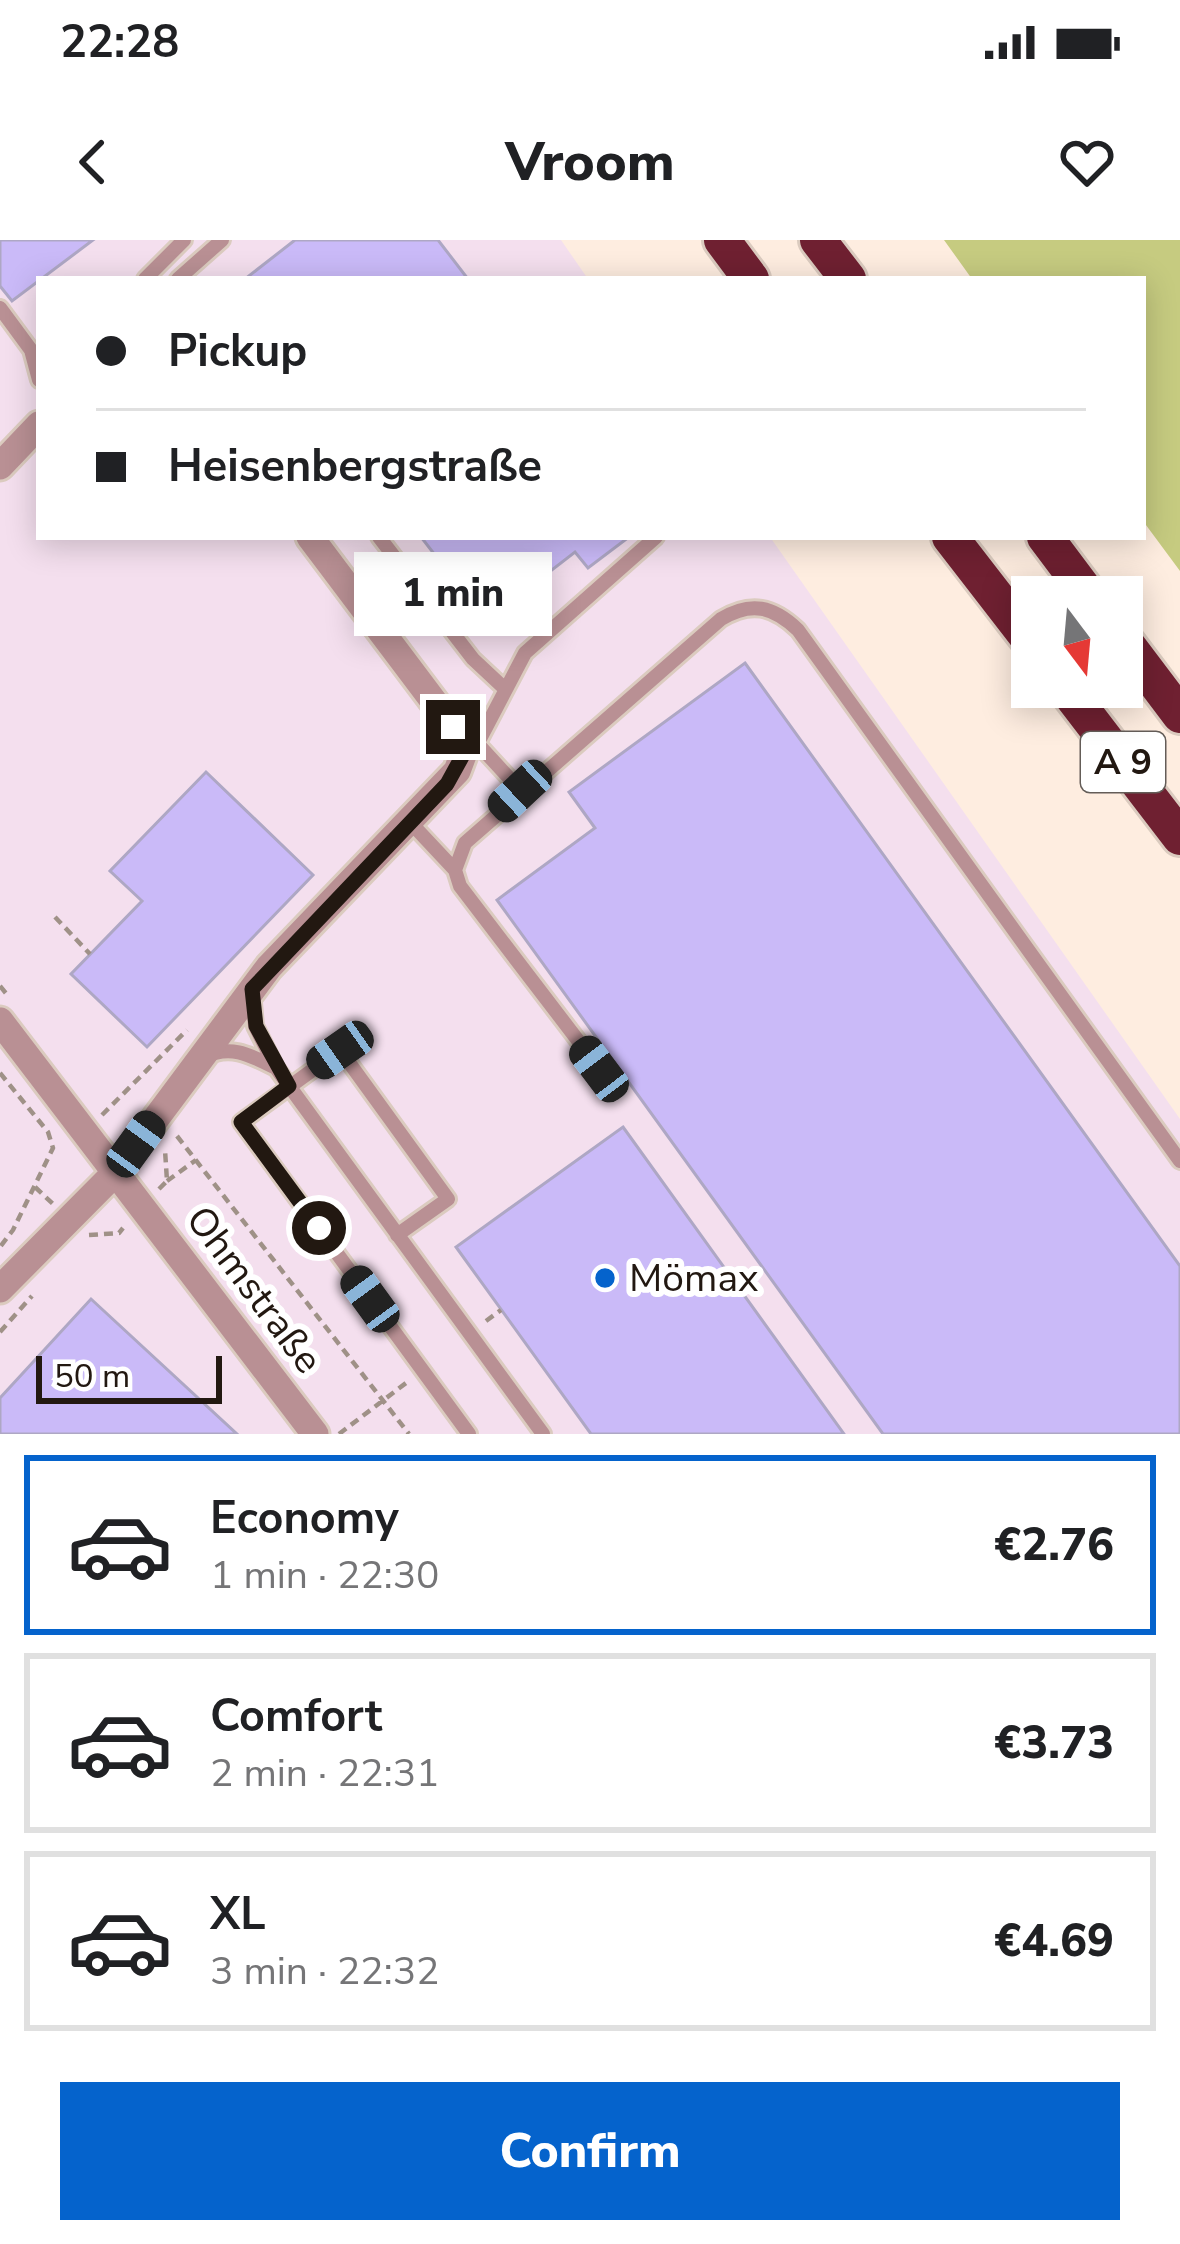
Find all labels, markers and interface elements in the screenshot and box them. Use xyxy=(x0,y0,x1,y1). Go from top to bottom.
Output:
text: 22:28 xyxy=(60,12,179,73)
text: Vroom xyxy=(505,125,675,199)
icon: back xyxy=(60,129,126,195)
icon: heart xyxy=(1054,129,1120,195)
text: Pickup xyxy=(168,321,307,382)
text: Heisenbergstraße xyxy=(168,436,542,497)
callout: 1 min xyxy=(354,553,552,637)
text: 1 min xyxy=(402,567,504,620)
north arrow xyxy=(1011,576,1143,708)
map controls xyxy=(1011,576,1143,708)
route end xyxy=(426,700,480,754)
road number: A 9 xyxy=(1081,732,1165,792)
car xyxy=(481,753,559,829)
car xyxy=(300,1015,380,1085)
car xyxy=(563,1029,635,1109)
car xyxy=(100,1104,172,1184)
street label: Ohmstraße xyxy=(174,1195,334,1385)
route start xyxy=(292,1201,346,1255)
place label: Mömax xyxy=(629,1252,759,1305)
car xyxy=(334,1259,406,1339)
marker: Mömax xyxy=(592,1265,618,1291)
scale bar xyxy=(36,1350,222,1403)
text: 50 m xyxy=(54,1354,130,1399)
text: Economy xyxy=(210,1488,399,1549)
icon: car xyxy=(66,1491,174,1599)
text: €2.76 xyxy=(994,1515,1114,1576)
text: 1 min · 22:30 xyxy=(210,1549,439,1602)
text: Comfort xyxy=(210,1686,382,1747)
icon: car xyxy=(66,1689,174,1797)
text: €3.73 xyxy=(994,1713,1114,1774)
text: 2 min · 22:31 xyxy=(210,1747,439,1800)
text: XL xyxy=(210,1884,266,1945)
icon: car xyxy=(66,1887,174,1995)
text: €4.69 xyxy=(994,1911,1114,1972)
text: 3 min · 22:32 xyxy=(210,1945,439,1998)
button: Confirm xyxy=(60,2082,1120,2220)

